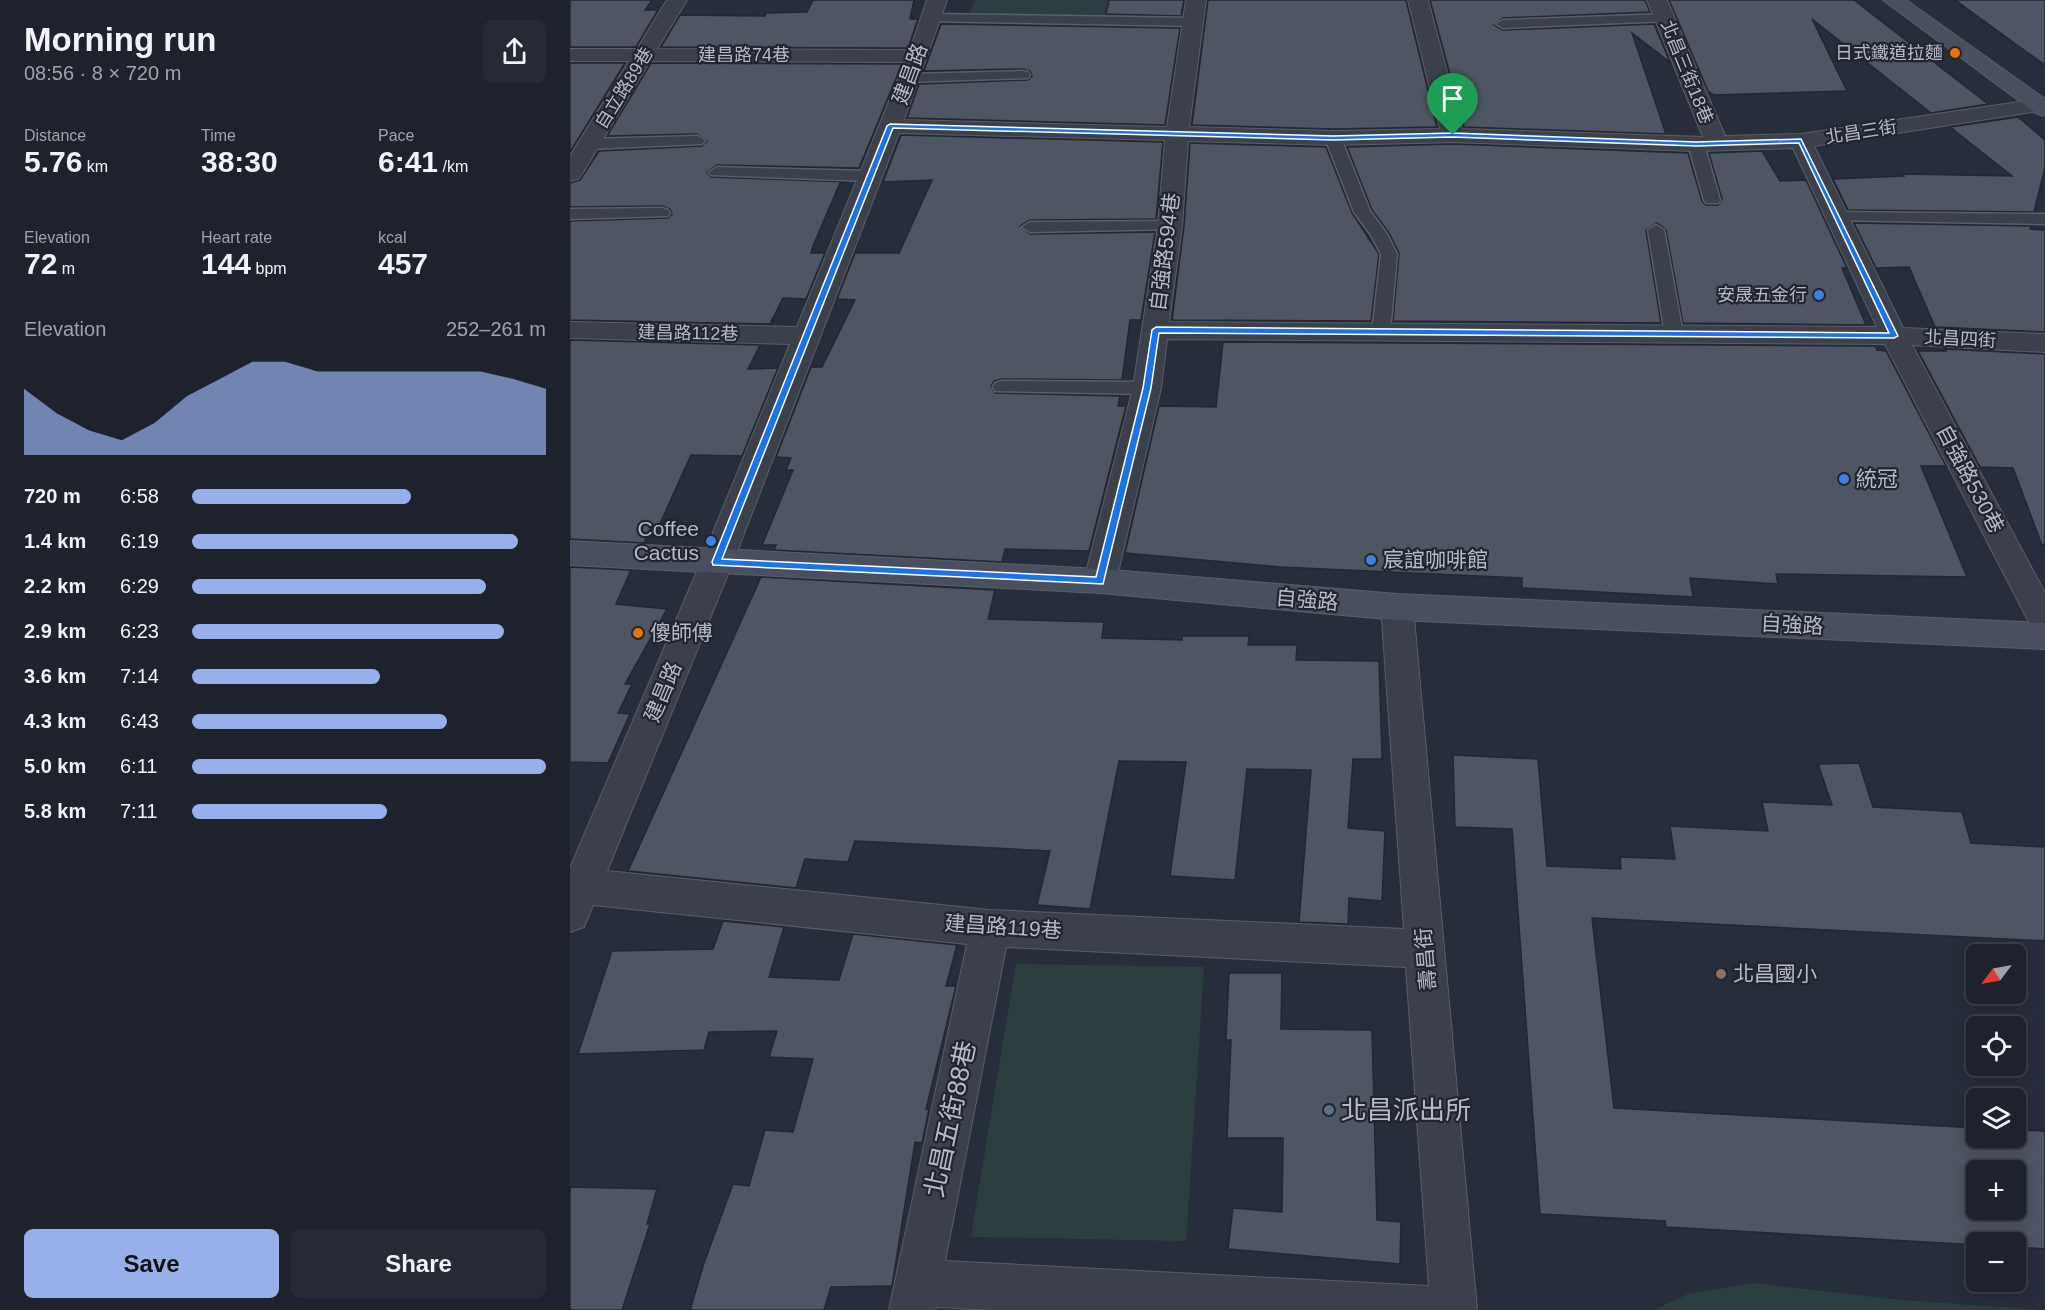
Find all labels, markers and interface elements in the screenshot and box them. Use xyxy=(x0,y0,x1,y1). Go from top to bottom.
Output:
street label: 北昌三街18巷 xyxy=(1657,17,1717,127)
button: share xyxy=(483,20,546,83)
text: Morning run xyxy=(24,21,216,58)
street label: 建昌路 xyxy=(888,40,931,107)
place label: 日式鐵道拉麵 xyxy=(1835,43,1943,63)
street label: 自立路89巷 xyxy=(591,44,657,132)
street label: 建昌路74巷 xyxy=(698,45,790,65)
marker: 日式鐵道拉麵 xyxy=(1948,46,1962,60)
text: 08:56 · 8 × 720 m xyxy=(24,62,181,84)
pin xyxy=(1427,73,1478,135)
icon: arrive xyxy=(1436,82,1469,115)
street label: 北昌三街 xyxy=(1824,116,1898,148)
text: Distance xyxy=(24,127,86,144)
text: Time xyxy=(201,127,236,144)
text: Pace xyxy=(378,127,414,144)
text: 5.76 xyxy=(24,145,82,178)
text: 38:30 xyxy=(201,145,278,178)
text: 6:41 xyxy=(378,145,438,178)
text: km xyxy=(82,158,108,175)
text: /km xyxy=(438,158,468,175)
street label: 自強路594巷 xyxy=(1146,191,1183,312)
text: Elevation xyxy=(24,229,90,246)
text: Heart rate xyxy=(201,229,272,246)
text: kcal xyxy=(378,229,406,246)
text: 72 xyxy=(24,247,57,280)
text: 144 xyxy=(201,247,251,280)
text: 457 xyxy=(378,247,428,280)
text: m xyxy=(57,260,75,277)
text: bpm xyxy=(251,260,287,277)
place label: 安晟五金行 xyxy=(1717,285,1807,305)
marker: 安晟五金行 xyxy=(1812,288,1826,302)
text: Elevation xyxy=(24,318,106,340)
text: 252–261 m xyxy=(446,318,546,340)
street label: 建昌路112巷 xyxy=(637,322,739,344)
street label: 北昌四街 xyxy=(1924,327,1996,351)
street label: 自強路530巷 xyxy=(1932,421,2009,537)
place label: 統冠 xyxy=(1856,467,1898,490)
marker: 統冠 xyxy=(1837,472,1851,486)
text: 720 m xyxy=(24,485,81,507)
text: 6:58 xyxy=(120,485,159,507)
place label: Coffee Cactus xyxy=(634,517,699,564)
text: 1.4 km xyxy=(24,530,86,552)
text: 6:19 xyxy=(120,530,159,552)
marker: Coffee Cactus xyxy=(704,534,718,548)
place label: 宸誼咖啡館 xyxy=(1383,548,1488,571)
marker: 宸誼咖啡館 xyxy=(1364,553,1378,567)
text: 2.2 km xyxy=(24,575,86,597)
text: 6:29 xyxy=(120,575,159,597)
street label: 自強路 xyxy=(1275,585,1339,614)
street label: 自強路 xyxy=(1760,611,1824,638)
text: 2.9 km xyxy=(24,620,86,642)
text: 6:23 xyxy=(120,620,159,642)
place label: 傻師傅 xyxy=(650,621,713,644)
marker: 傻師傅 xyxy=(631,626,645,640)
street label: 建昌路 xyxy=(640,658,685,725)
text: 3.6 km xyxy=(24,665,86,687)
text: 7:14 xyxy=(120,665,159,687)
text: 4.3 km xyxy=(24,710,86,732)
text: 6:43 xyxy=(120,710,159,732)
text: 5.0 km xyxy=(24,755,86,777)
text: 6:11 xyxy=(120,755,157,777)
text: 5.8 km xyxy=(24,800,86,822)
text: 7:11 xyxy=(120,800,157,822)
street label: 建昌路119巷 xyxy=(944,911,1062,942)
street label: 壽昌街 xyxy=(1411,927,1440,991)
north arrow xyxy=(1966,944,2026,1004)
map controls xyxy=(1966,944,2026,1292)
place label: 北昌國小 xyxy=(1733,962,1817,985)
marker: 北昌國小 xyxy=(1714,967,1728,981)
button: locate xyxy=(1966,1016,2026,1076)
street label: 北昌五街88巷 xyxy=(919,1038,981,1200)
button: layers xyxy=(1966,1088,2026,1148)
place label: 北昌派出所 xyxy=(1341,1095,1471,1125)
marker: 北昌派出所 xyxy=(1322,1103,1336,1117)
button: + xyxy=(1966,1160,2026,1220)
button: Save xyxy=(24,1229,279,1298)
button: Share xyxy=(291,1229,546,1298)
button: − xyxy=(1966,1232,2026,1292)

